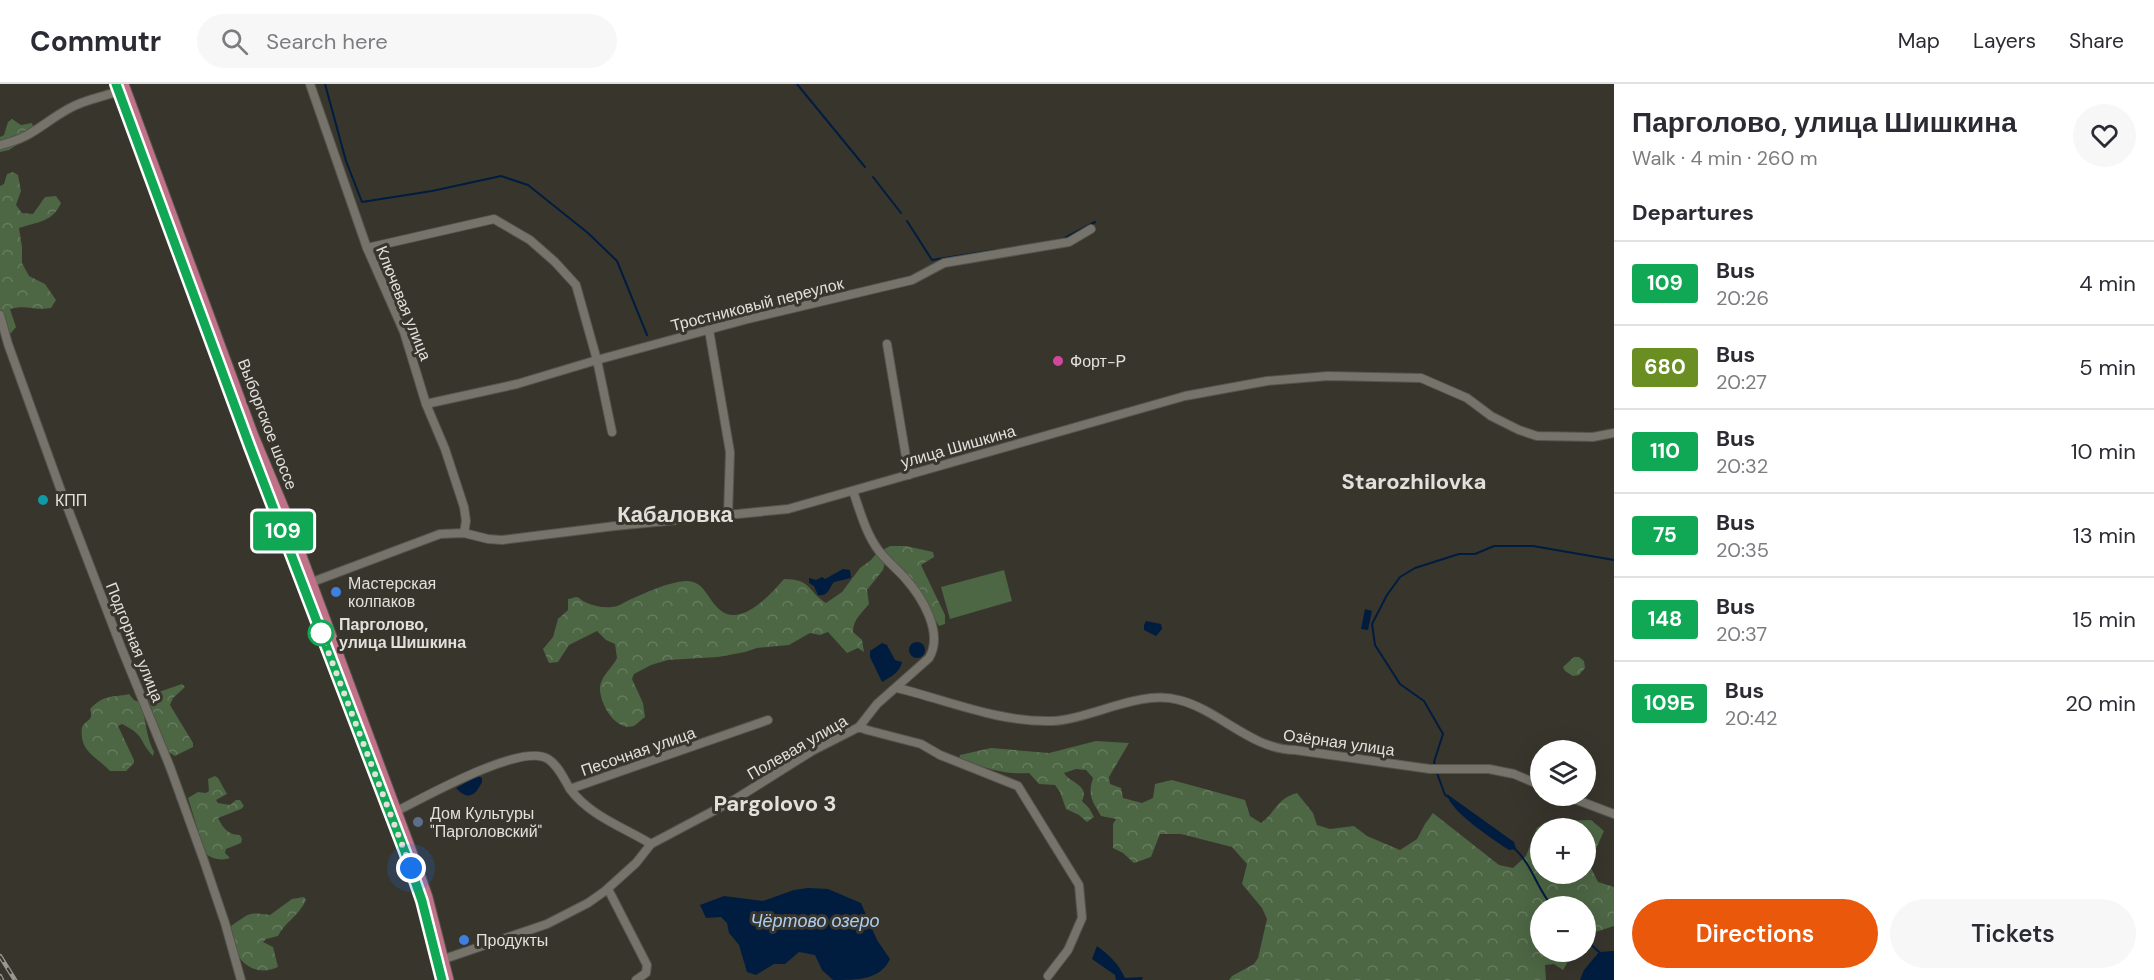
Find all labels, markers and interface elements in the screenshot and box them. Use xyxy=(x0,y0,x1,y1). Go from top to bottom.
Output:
search box xyxy=(197,14,617,68)
text: Commutr xyxy=(30,23,161,60)
icon: search xyxy=(218,25,251,58)
text: Search here xyxy=(266,27,388,56)
text: Map xyxy=(1898,27,1940,55)
text: Layers xyxy=(1973,27,2036,55)
text: Share xyxy=(2069,27,2124,55)
text: Парголово, улица Шишкина xyxy=(1632,104,2017,141)
button: heart xyxy=(2073,104,2136,167)
text: Walk · 4 min · 260 m xyxy=(1632,145,1817,171)
text: Departures xyxy=(1632,198,1754,227)
street label: Ключевая улица xyxy=(371,243,436,364)
text: Bus xyxy=(1716,256,1755,285)
text: 109 xyxy=(1647,269,1683,297)
text: 4 min xyxy=(2079,269,2136,298)
street label: Тростниковый переулок xyxy=(669,273,847,336)
text: 20:26 xyxy=(1716,285,1769,311)
text: Bus xyxy=(1716,340,1755,369)
place label: Форт-Р xyxy=(1070,351,1126,372)
text: 680 xyxy=(1644,353,1686,381)
text: 5 min xyxy=(2079,353,2136,382)
marker: Форт-Р xyxy=(1051,354,1065,368)
street label: Выборгское шоссе xyxy=(233,356,302,493)
text: 20:27 xyxy=(1716,369,1767,395)
street label: улица Шишкина xyxy=(898,420,1018,473)
text: Bus xyxy=(1716,424,1755,453)
text: 110 xyxy=(1650,437,1680,465)
text: 10 min xyxy=(2071,437,2136,466)
text: 20:32 xyxy=(1716,453,1768,479)
district label: Starozhilovka xyxy=(1342,467,1486,496)
place label: КПП xyxy=(55,490,87,511)
marker: КПП xyxy=(36,493,50,507)
district label: Кабаловка xyxy=(617,500,734,529)
text: Bus xyxy=(1716,508,1755,537)
line badge: 109 xyxy=(248,512,318,550)
text: 109 xyxy=(265,517,301,545)
text: 75 xyxy=(1653,521,1677,549)
text: 13 min xyxy=(2073,521,2136,550)
text: 20:35 xyxy=(1716,537,1769,563)
place label: Мастерская колпаков xyxy=(348,573,436,612)
street label: Подгорная улица xyxy=(101,579,168,705)
marker: Мастерская колпаков xyxy=(329,585,343,599)
text: Bus xyxy=(1716,592,1755,621)
text: 148 xyxy=(1648,605,1682,633)
text: 15 min xyxy=(2072,605,2136,634)
place label: Парголово, улица Шишкина xyxy=(339,614,466,653)
marker: Парголово, улица Шишкина xyxy=(308,620,334,646)
text: 20:37 xyxy=(1716,621,1767,647)
text: Bus xyxy=(1725,676,1764,705)
text: 109Б xyxy=(1644,689,1695,717)
text: 20 min xyxy=(2065,689,2136,718)
text: 20:42 xyxy=(1725,705,1778,731)
street label: Полевая улица xyxy=(743,710,851,785)
street label: Песочная улица xyxy=(578,722,698,781)
street label: Озёрная улица xyxy=(1282,724,1396,761)
map controls xyxy=(1530,740,1596,962)
button: layers xyxy=(1530,740,1596,806)
district label: Pargolovo 3 xyxy=(713,789,837,818)
place label: Дом Культуры "Парголовский" xyxy=(430,803,543,842)
marker: Дом Культуры "Парголовский" xyxy=(411,815,425,829)
button: + xyxy=(1530,818,1596,884)
your location xyxy=(396,853,426,883)
button: − xyxy=(1530,896,1596,962)
button: Directions xyxy=(1632,899,1878,968)
button: Tickets xyxy=(1890,899,2136,968)
water label: Чёртово озеро xyxy=(750,909,880,933)
place label: Продукты xyxy=(476,930,548,951)
marker: Продукты xyxy=(457,933,471,947)

